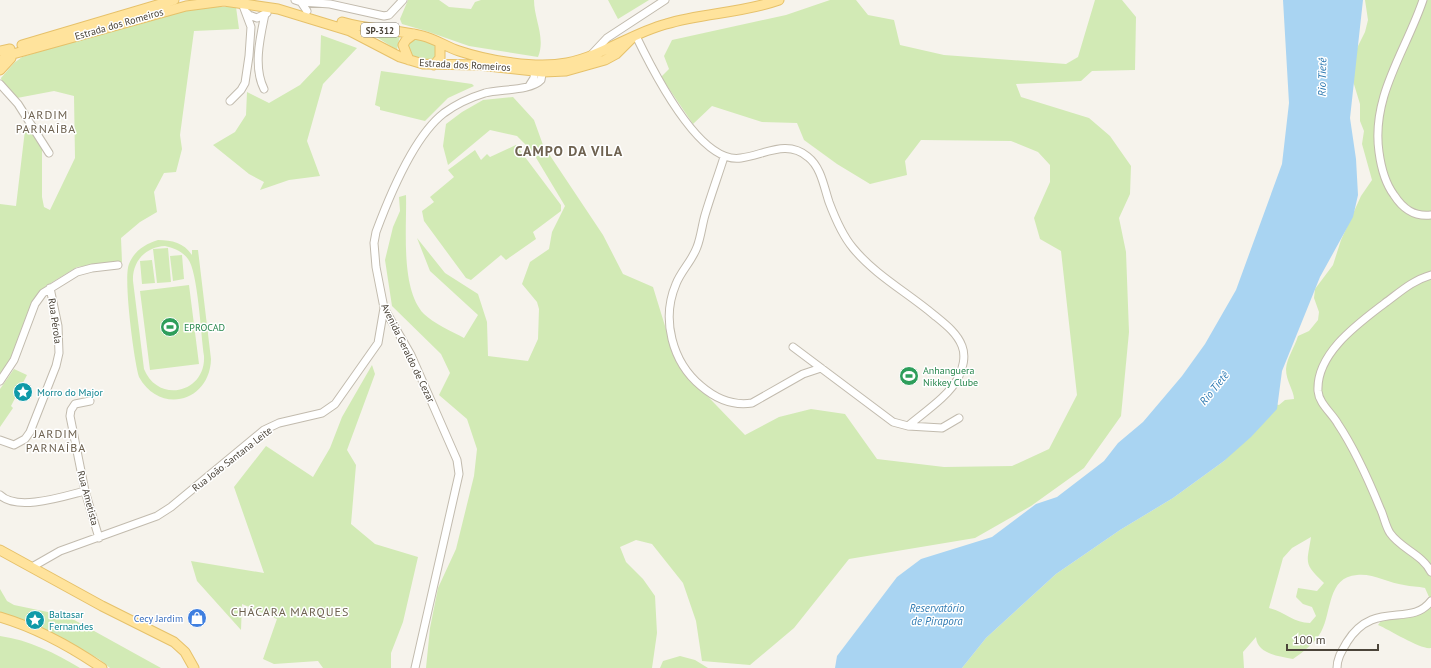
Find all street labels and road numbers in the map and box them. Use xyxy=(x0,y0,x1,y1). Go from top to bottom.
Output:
street label: Estrada dos Romeiros xyxy=(73,5,165,43)
road number: SP-312 xyxy=(361,23,399,37)
street label: Estrada dos Romeiros xyxy=(419,56,511,74)
street label: Rua Pérola xyxy=(45,297,65,345)
street label: Avenida Geraldo de Cezar xyxy=(378,301,438,405)
street label: Rua João Santana Leite xyxy=(189,424,275,494)
street label: Rua Ametista xyxy=(74,469,102,527)

